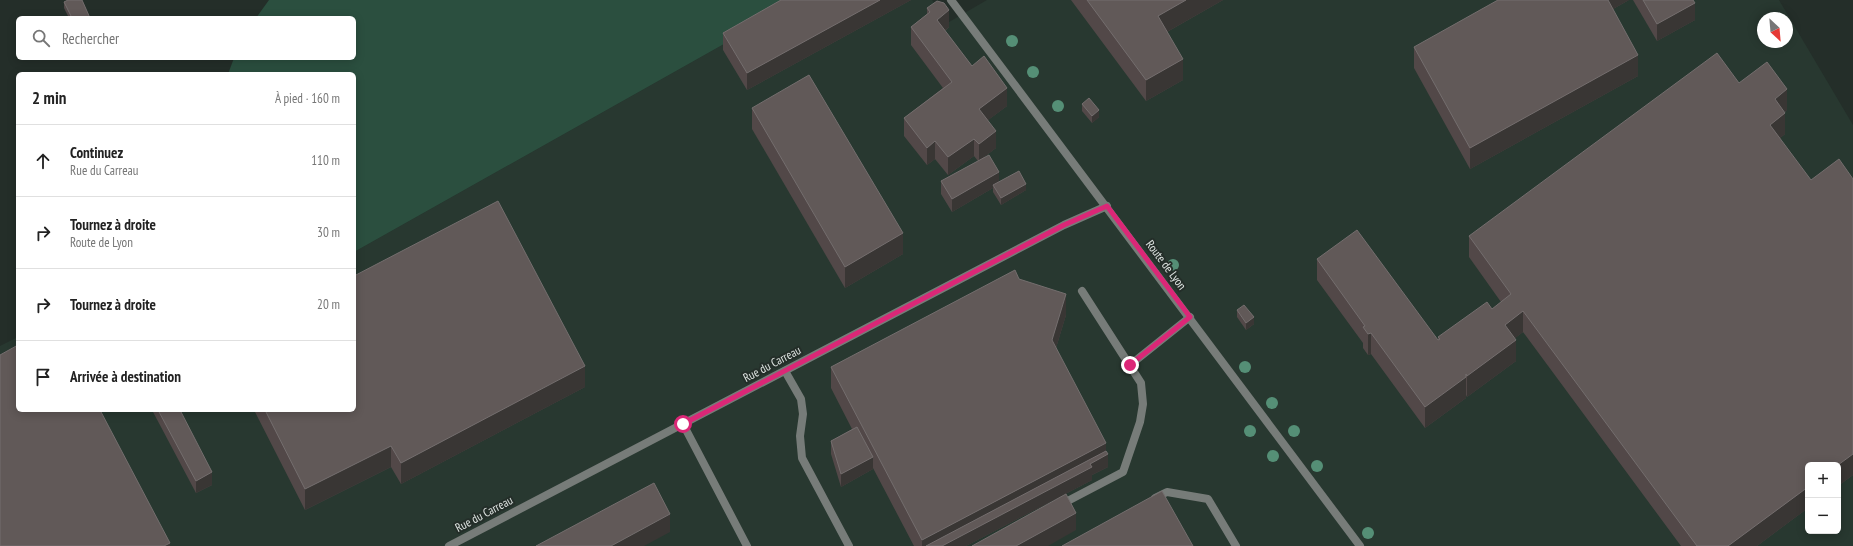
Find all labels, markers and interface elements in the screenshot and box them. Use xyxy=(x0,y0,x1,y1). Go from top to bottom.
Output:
north arrow xyxy=(1757,12,1793,48)
search box xyxy=(16,16,356,60)
icon: search xyxy=(30,27,52,49)
text: Rechercher xyxy=(62,29,119,48)
text: 2 min xyxy=(32,87,66,109)
text: À pied · 160 m xyxy=(275,90,340,107)
text: Continuez xyxy=(70,143,123,162)
icon: ahead xyxy=(32,150,54,172)
text: 110 m xyxy=(311,152,340,169)
text: Rue du Carreau xyxy=(70,162,138,179)
text: Tournez à droite xyxy=(70,215,156,234)
icon: right xyxy=(32,222,54,244)
text: 30 m xyxy=(317,224,340,241)
text: Route de Lyon xyxy=(70,234,133,251)
street label: Route de Lyon xyxy=(1143,237,1190,292)
icon: right xyxy=(32,294,54,316)
text: Tournez à droite xyxy=(70,295,156,314)
text: 20 m xyxy=(317,296,340,313)
street label: Rue du Carreau xyxy=(740,342,803,385)
route end xyxy=(1121,356,1139,374)
icon: arrive xyxy=(32,366,54,388)
text: Arrivée à destination xyxy=(70,367,181,386)
route start xyxy=(674,415,692,433)
map controls xyxy=(1805,462,1841,534)
button: + xyxy=(1805,462,1841,498)
street label: Rue du Carreau xyxy=(452,492,515,535)
button: − xyxy=(1805,498,1841,534)

